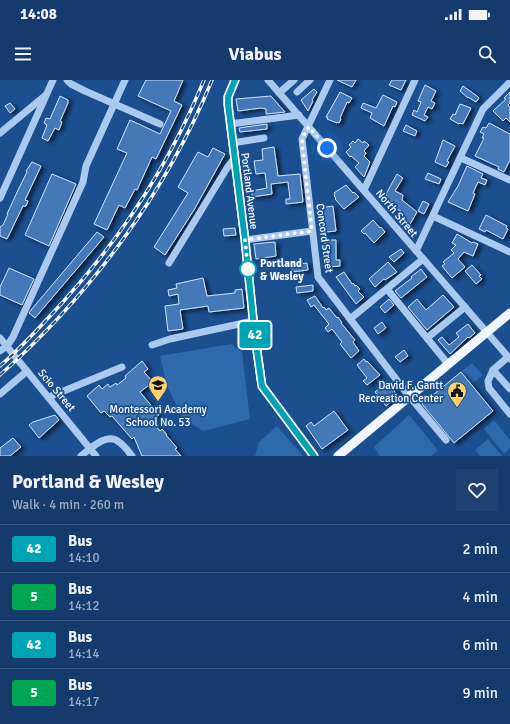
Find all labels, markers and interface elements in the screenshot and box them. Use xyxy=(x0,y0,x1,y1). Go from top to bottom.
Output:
text: 14:08 xyxy=(20,5,57,23)
icon: menu xyxy=(12,43,34,65)
text: Viabus xyxy=(228,43,282,65)
icon: search xyxy=(476,43,498,65)
your location xyxy=(317,138,337,158)
street label: Portland Avenue xyxy=(238,152,261,230)
street label: North Street xyxy=(373,187,420,240)
street label: Concord Street xyxy=(313,203,336,274)
place label: Portland & Wesley xyxy=(260,257,304,283)
marker: Portland & Wesley xyxy=(239,260,257,278)
line badge: 42 xyxy=(237,322,273,348)
text: 42 xyxy=(247,326,263,343)
street label: Scio Street xyxy=(35,367,78,414)
school or university icon: Montessori Academy School No. 53 xyxy=(147,374,169,402)
place label: David F. Gantt Recreation Center xyxy=(359,379,443,405)
public building icon: David F. Gantt Recreation Center xyxy=(446,380,468,408)
place label: Montessori Academy School No. 53 xyxy=(109,403,207,429)
button: heart xyxy=(456,469,498,511)
text: Portland & Wesley xyxy=(12,470,164,494)
text: Walk · 4 min · 260 m xyxy=(12,497,124,513)
text: Bus xyxy=(68,532,92,550)
text: 42 xyxy=(26,540,42,557)
text: 2 min xyxy=(462,540,498,558)
text: 14:10 xyxy=(68,550,100,566)
text: Bus xyxy=(68,580,92,598)
text: 5 xyxy=(30,588,38,605)
text: 4 min xyxy=(462,588,498,606)
text: 14:12 xyxy=(68,598,100,614)
text: Bus xyxy=(68,628,92,646)
text: 42 xyxy=(26,636,42,653)
text: 6 min xyxy=(462,636,498,654)
text: 14:14 xyxy=(68,646,100,662)
text: Bus xyxy=(68,676,92,694)
text: 5 xyxy=(30,684,38,701)
text: 9 min xyxy=(462,684,498,702)
text: 14:17 xyxy=(68,694,100,710)

